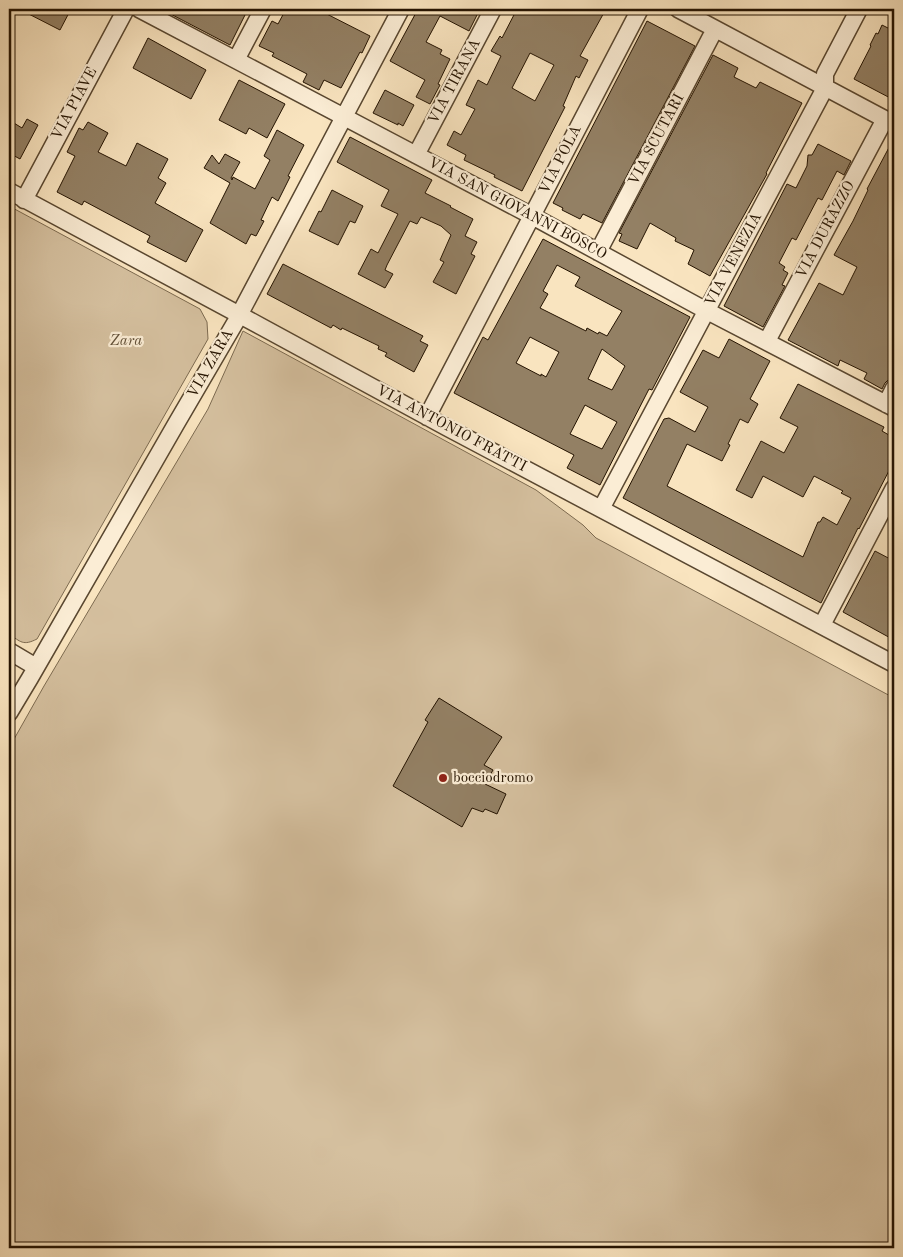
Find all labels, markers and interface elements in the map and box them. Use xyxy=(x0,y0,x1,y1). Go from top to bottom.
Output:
street label: VIA TIRANA xyxy=(426,36,484,127)
street label: VIA PIAVE xyxy=(50,65,100,143)
street label: VIA SCUTARI xyxy=(626,91,688,188)
street label: VIA POLA xyxy=(537,123,585,197)
street label: VIA SAN GIOVANNI BOSCO xyxy=(425,155,609,263)
street label: VIA DURAZZO xyxy=(794,179,858,281)
street label: VIA VENEZIA xyxy=(703,210,765,309)
street label: VIA ZARA xyxy=(185,327,237,401)
park label: Zara xyxy=(110,334,142,349)
street label: VIA ANTONIO FRATTI xyxy=(373,383,529,475)
place label: bocciodromo xyxy=(453,771,533,786)
marker: bocciodromo xyxy=(437,772,449,784)

